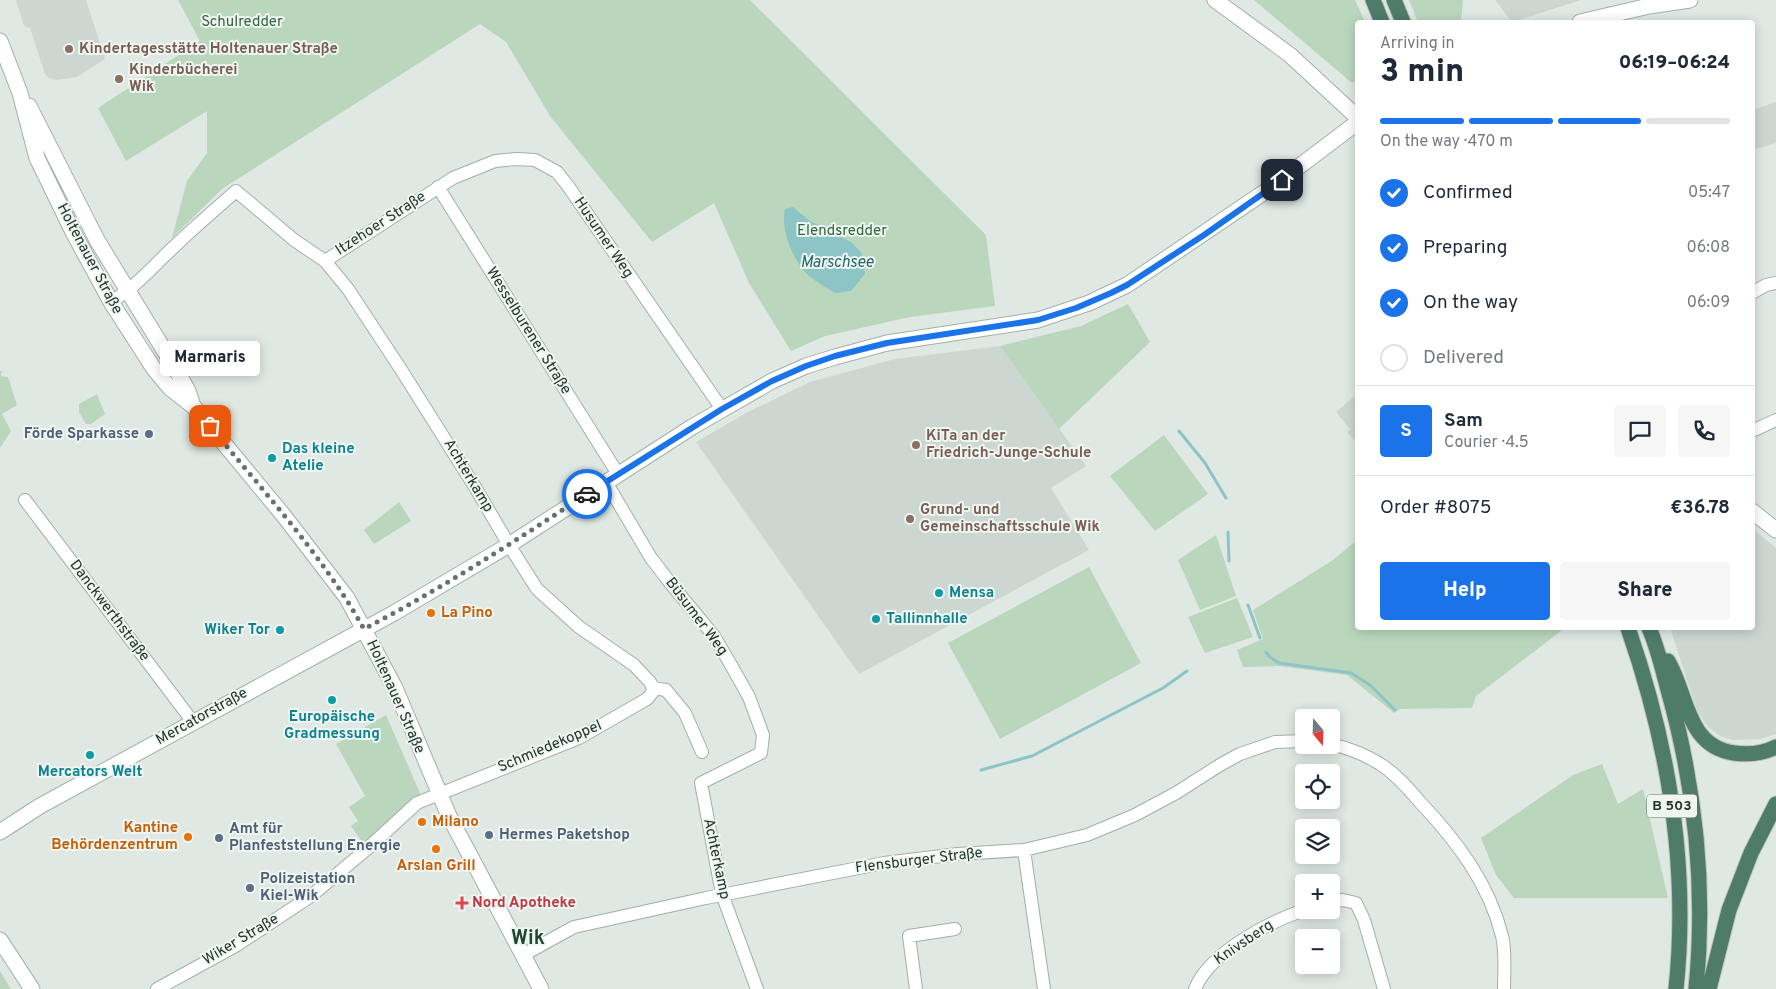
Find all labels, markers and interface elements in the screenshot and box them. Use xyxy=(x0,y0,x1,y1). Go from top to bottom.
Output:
park label: Schulredder xyxy=(201,13,283,32)
text: Arriving in xyxy=(1380,34,1455,54)
place label: Kindertagesstätte Holtenauer Straße xyxy=(79,40,338,59)
marker: Kindertagesstätte Holtenauer Straße xyxy=(63,43,75,55)
text: 06:19–06:24 xyxy=(1619,51,1730,75)
text: 3 min xyxy=(1380,53,1464,93)
place label: Kinderbücherei Wik xyxy=(129,61,238,97)
marker: Kinderbücherei Wik xyxy=(113,73,125,85)
text: On the way · 470 m xyxy=(1380,132,1513,152)
pin xyxy=(1261,159,1303,201)
icon: home xyxy=(1268,166,1296,194)
icon: check xyxy=(1380,179,1408,207)
text: Confirmed xyxy=(1423,181,1513,205)
text: 05:47 xyxy=(1688,183,1730,203)
street label: Itzehoer Straße xyxy=(332,188,430,260)
street label: Husumer Weg xyxy=(569,194,637,282)
street label: Holtenauer Straße xyxy=(52,200,126,318)
park label: Elendsredder xyxy=(797,222,887,241)
icon: check xyxy=(1380,234,1408,262)
text: Preparing xyxy=(1423,236,1507,260)
text: 06:08 xyxy=(1687,238,1730,258)
water label: Marschsee xyxy=(800,253,874,273)
street label: Wesselburener Straße xyxy=(481,264,575,398)
icon: check xyxy=(1380,289,1408,317)
text: On the way xyxy=(1423,291,1518,315)
text: 06:09 xyxy=(1687,293,1730,313)
callout: Marmaris xyxy=(160,341,260,376)
text: Delivered xyxy=(1423,346,1504,370)
text: Marmaris xyxy=(174,348,246,368)
pin xyxy=(189,405,231,447)
button: chat xyxy=(1614,405,1666,457)
button: phone xyxy=(1678,405,1730,457)
text: Sam xyxy=(1444,409,1483,433)
icon: bag xyxy=(196,412,224,440)
text: S xyxy=(1400,419,1412,443)
place label: Förde Sparkasse xyxy=(24,425,139,444)
place label: KiTa an der Friedrich-Junge-Schule xyxy=(926,427,1091,463)
marker: Förde Sparkasse xyxy=(143,428,155,440)
text: Courier · 4.5 xyxy=(1444,433,1529,453)
street label: Achterkamp xyxy=(439,436,497,516)
marker: KiTa an der Friedrich-Junge-Schule xyxy=(910,439,922,451)
place label: Das kleine Atelie xyxy=(282,440,355,476)
marker: Das kleine Atelie xyxy=(266,452,278,464)
courier xyxy=(562,469,612,519)
icon: car xyxy=(573,480,601,508)
text: Order #8075 xyxy=(1380,496,1492,520)
text: €36.78 xyxy=(1670,496,1730,520)
place label: Grund- und Gemeinschaftsschule Wik xyxy=(920,501,1100,537)
marker: Grund- und Gemeinschaftsschule Wik xyxy=(904,513,916,525)
street label: Danckwerthstraße xyxy=(65,556,153,666)
button: Help xyxy=(1380,562,1550,620)
button: Share xyxy=(1560,562,1730,620)
street label: Büsumer Weg xyxy=(660,574,732,660)
place label: Mensa xyxy=(949,584,994,603)
marker: Mensa xyxy=(933,587,945,599)
place label: La Pino xyxy=(441,604,493,623)
marker: La Pino xyxy=(425,607,437,619)
place label: Tallinnhalle xyxy=(886,610,968,629)
marker: Tallinnhalle xyxy=(870,613,882,625)
place label: Wiker Tor xyxy=(204,621,271,640)
marker: Wiker Tor xyxy=(274,624,286,636)
street label: Holtenauer Straße xyxy=(361,637,429,757)
street label: Mercatorstraße xyxy=(153,684,251,750)
marker: Europäische Gradmessung xyxy=(326,694,338,706)
place label: Europäische Gradmessung xyxy=(284,708,380,744)
north arrow xyxy=(1295,709,1340,754)
map controls xyxy=(1295,709,1340,974)
street label: Schmiedekoppel xyxy=(495,717,605,777)
marker: Mercators Welt xyxy=(84,749,96,761)
place label: Mercators Welt xyxy=(38,763,142,782)
button: locate xyxy=(1295,764,1340,809)
road number: B 503 xyxy=(1647,794,1697,818)
place label: Milano xyxy=(432,813,479,832)
marker: Milano xyxy=(416,816,428,828)
street label: Achterkamp xyxy=(698,817,734,901)
place label: Kantine Behördenzentrum xyxy=(51,819,178,855)
button: layers xyxy=(1295,819,1340,864)
place label: Amt für Planfeststellung Energie xyxy=(229,820,401,856)
place label: Hermes Paketshop xyxy=(499,826,630,845)
marker: Hermes Paketshop xyxy=(483,829,495,841)
marker: Kantine Behördenzentrum xyxy=(182,831,194,843)
marker: Amt für Planfeststellung Energie xyxy=(213,832,225,844)
marker: Arslan Grill xyxy=(430,843,442,855)
street label: Flensburger Straße xyxy=(854,844,984,878)
place label: Arslan Grill xyxy=(396,857,476,876)
place label: Polizeistation Kiel-Wik xyxy=(260,870,355,906)
button: + xyxy=(1295,874,1340,919)
marker: Polizeistation Kiel-Wik xyxy=(244,882,256,894)
place label: Nord Apotheke xyxy=(472,894,576,913)
marker: Nord Apotheke xyxy=(456,897,468,909)
street label: Wiker Straße xyxy=(200,910,282,970)
street label: Knivsberg xyxy=(1211,916,1277,970)
district label: Wik xyxy=(511,926,545,952)
button: − xyxy=(1295,929,1340,974)

